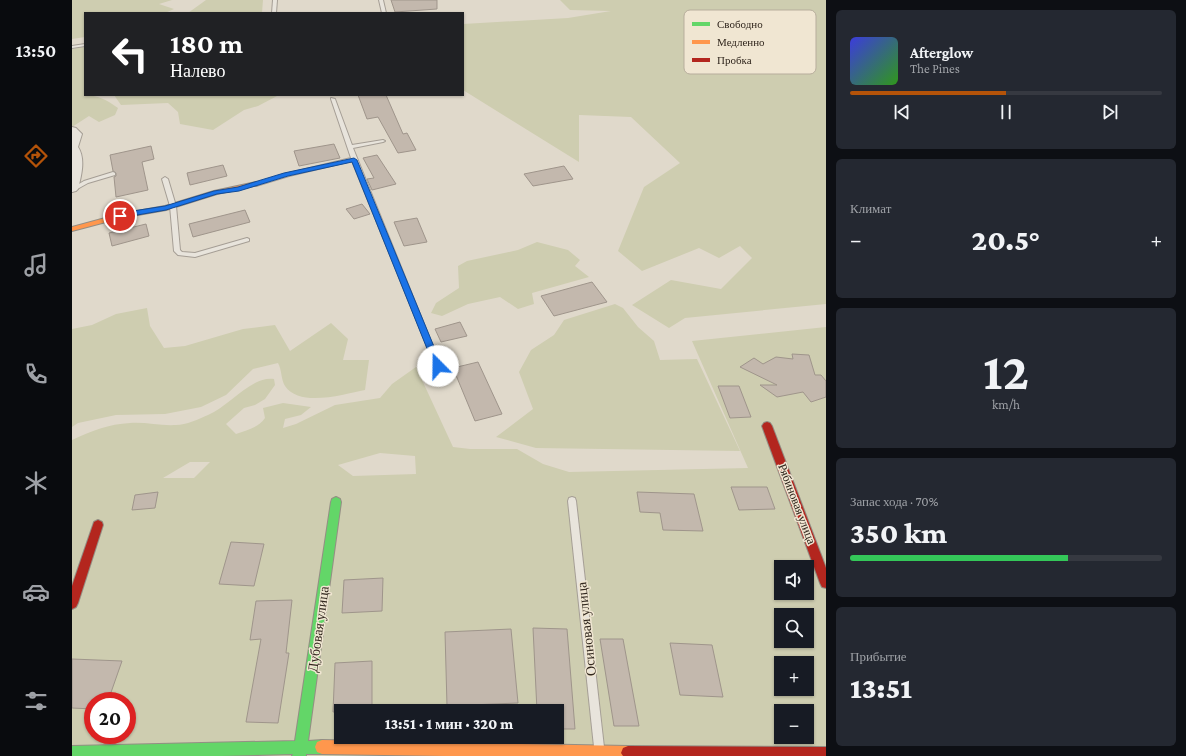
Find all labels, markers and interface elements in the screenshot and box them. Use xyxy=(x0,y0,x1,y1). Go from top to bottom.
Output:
legend xyxy=(684,10,816,74)
text: Свободно xyxy=(717,18,763,30)
icon: left xyxy=(104,28,156,80)
text: 180 m xyxy=(170,28,243,59)
text: Медленно xyxy=(717,36,765,48)
text: 13:50 xyxy=(16,41,56,61)
text: Afterglow xyxy=(910,45,973,61)
text: Пробка xyxy=(717,54,752,66)
text: Налево xyxy=(170,61,226,81)
text: The Pines xyxy=(910,61,960,76)
icon: previous xyxy=(891,101,913,123)
icon: pause xyxy=(995,101,1017,123)
icon: next xyxy=(1099,101,1121,123)
icon: directions xyxy=(22,142,50,170)
pin xyxy=(103,199,137,233)
text: Климат xyxy=(850,201,891,216)
icon: arrive xyxy=(109,205,131,227)
text: 20.5° xyxy=(972,223,1040,256)
text: − xyxy=(850,227,862,252)
text: + xyxy=(1150,227,1162,252)
icon: music xyxy=(22,251,50,279)
text: 12 xyxy=(983,342,1029,400)
position arrow xyxy=(417,345,459,387)
icon: phone xyxy=(22,360,50,388)
text: km/h xyxy=(992,397,1020,412)
street label: Рябиновая улица xyxy=(775,462,819,547)
icon: climate xyxy=(22,469,50,497)
text: Запас хода · 70% xyxy=(850,494,938,509)
text: 350 km xyxy=(850,516,947,549)
map controls xyxy=(774,560,814,744)
button: sound xyxy=(774,560,814,600)
icon: car xyxy=(22,578,50,606)
street label: Осиновая улица xyxy=(573,580,599,677)
street label: Дубовая улица xyxy=(304,584,332,673)
button: search xyxy=(774,608,814,648)
text: Прибытие xyxy=(850,649,907,664)
button: + xyxy=(774,656,814,696)
text: 13:51 xyxy=(850,671,912,704)
icon: filters xyxy=(22,687,50,715)
speed limit sign: 20 xyxy=(84,692,136,744)
button: − xyxy=(774,704,814,744)
text: 13:51 · 1 мин · 320 m xyxy=(385,716,513,732)

